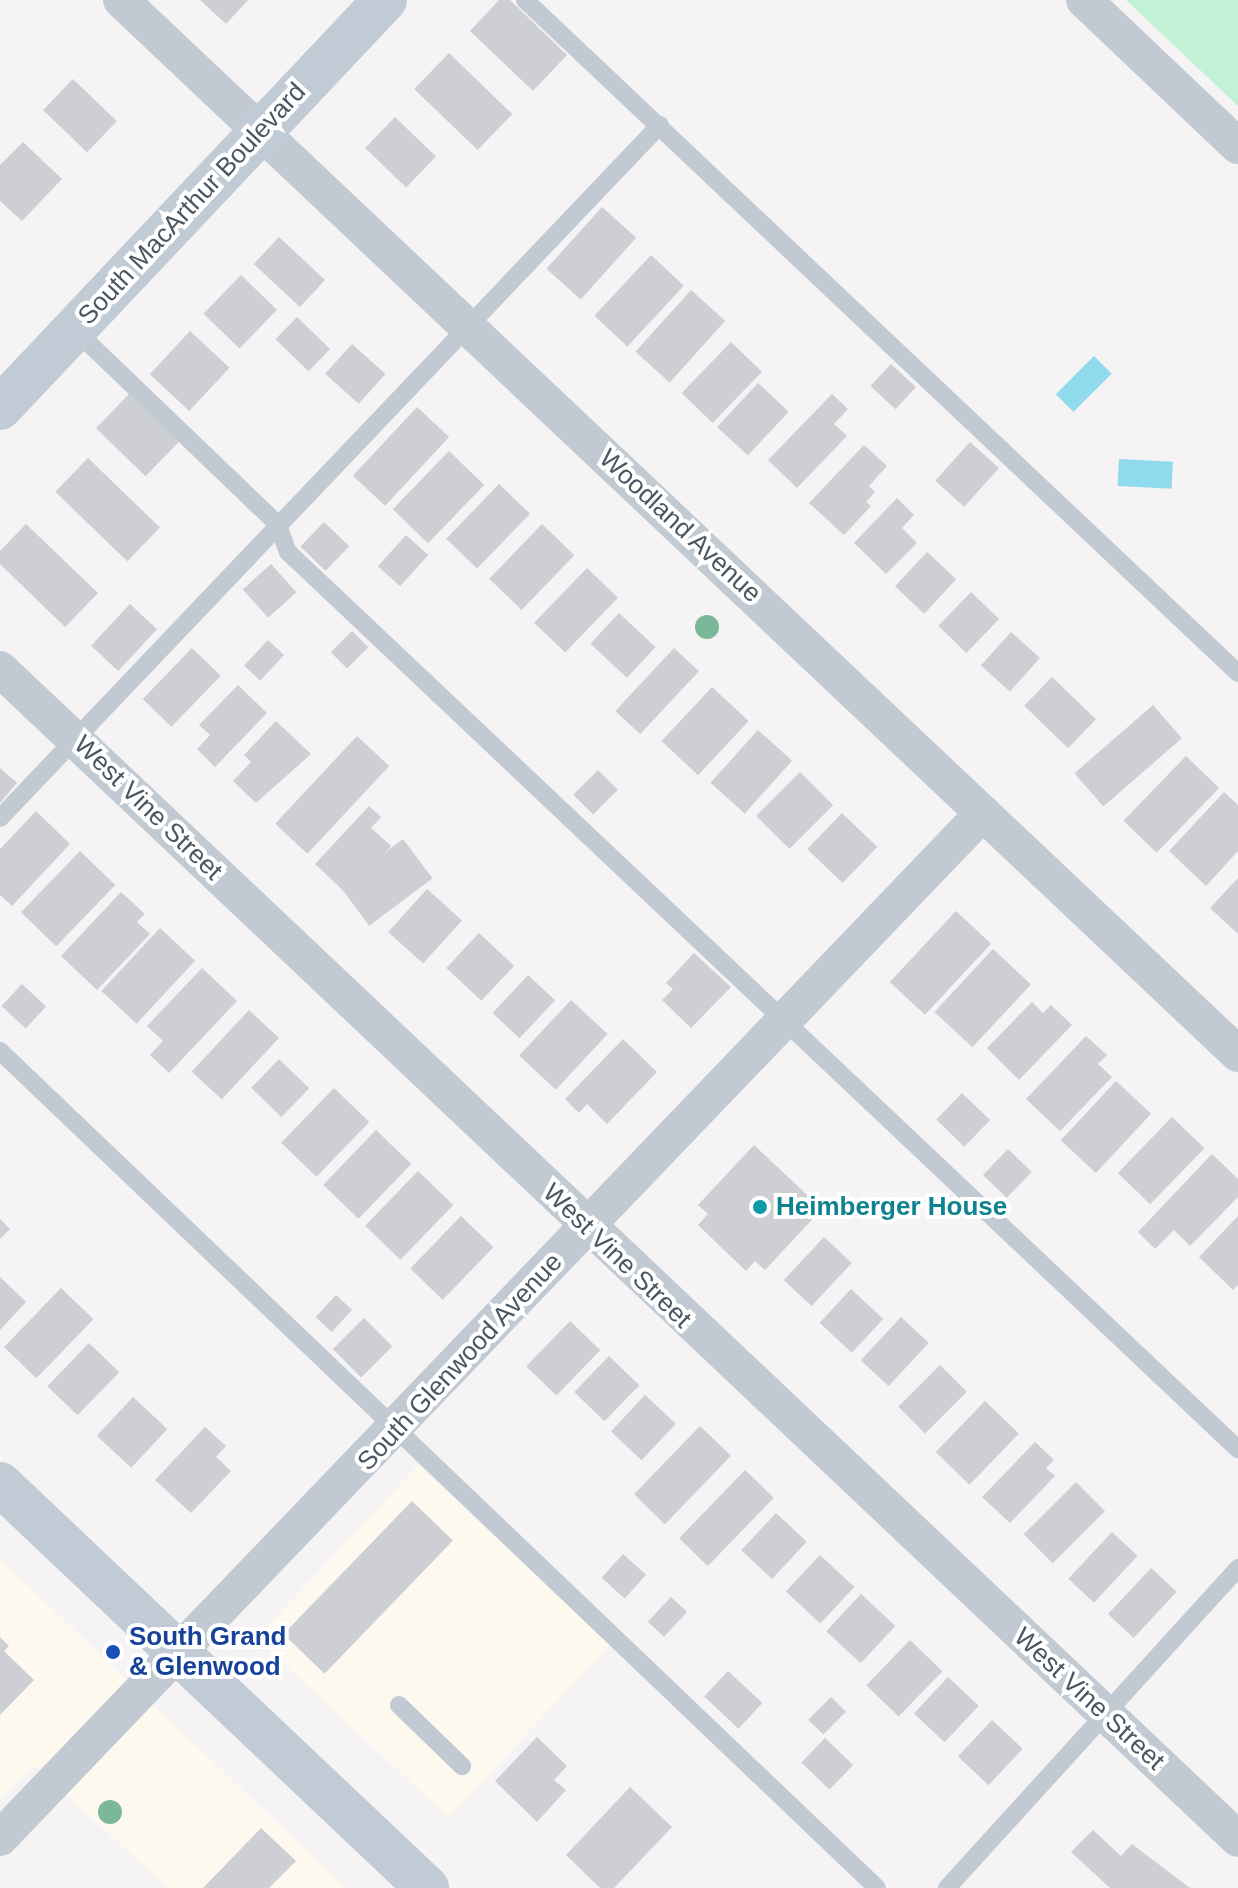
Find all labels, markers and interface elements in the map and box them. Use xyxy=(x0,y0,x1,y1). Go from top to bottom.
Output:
street label: South MacArthur Boulevard xyxy=(72,77,312,331)
street label: Woodland Avenue xyxy=(592,442,768,610)
street label: West Vine Street xyxy=(67,729,229,887)
street label: West Vine Street xyxy=(536,1177,698,1335)
place label: Heimberger House xyxy=(776,1191,1007,1223)
marker: Heimberger House xyxy=(751,1198,769,1216)
street label: South Glenwood Avenue xyxy=(351,1246,569,1478)
place label: South Grand & Glenwood xyxy=(129,1621,286,1682)
street label: West Vine Street xyxy=(1007,1621,1171,1777)
marker: South Grand & Glenwood xyxy=(104,1643,122,1661)

